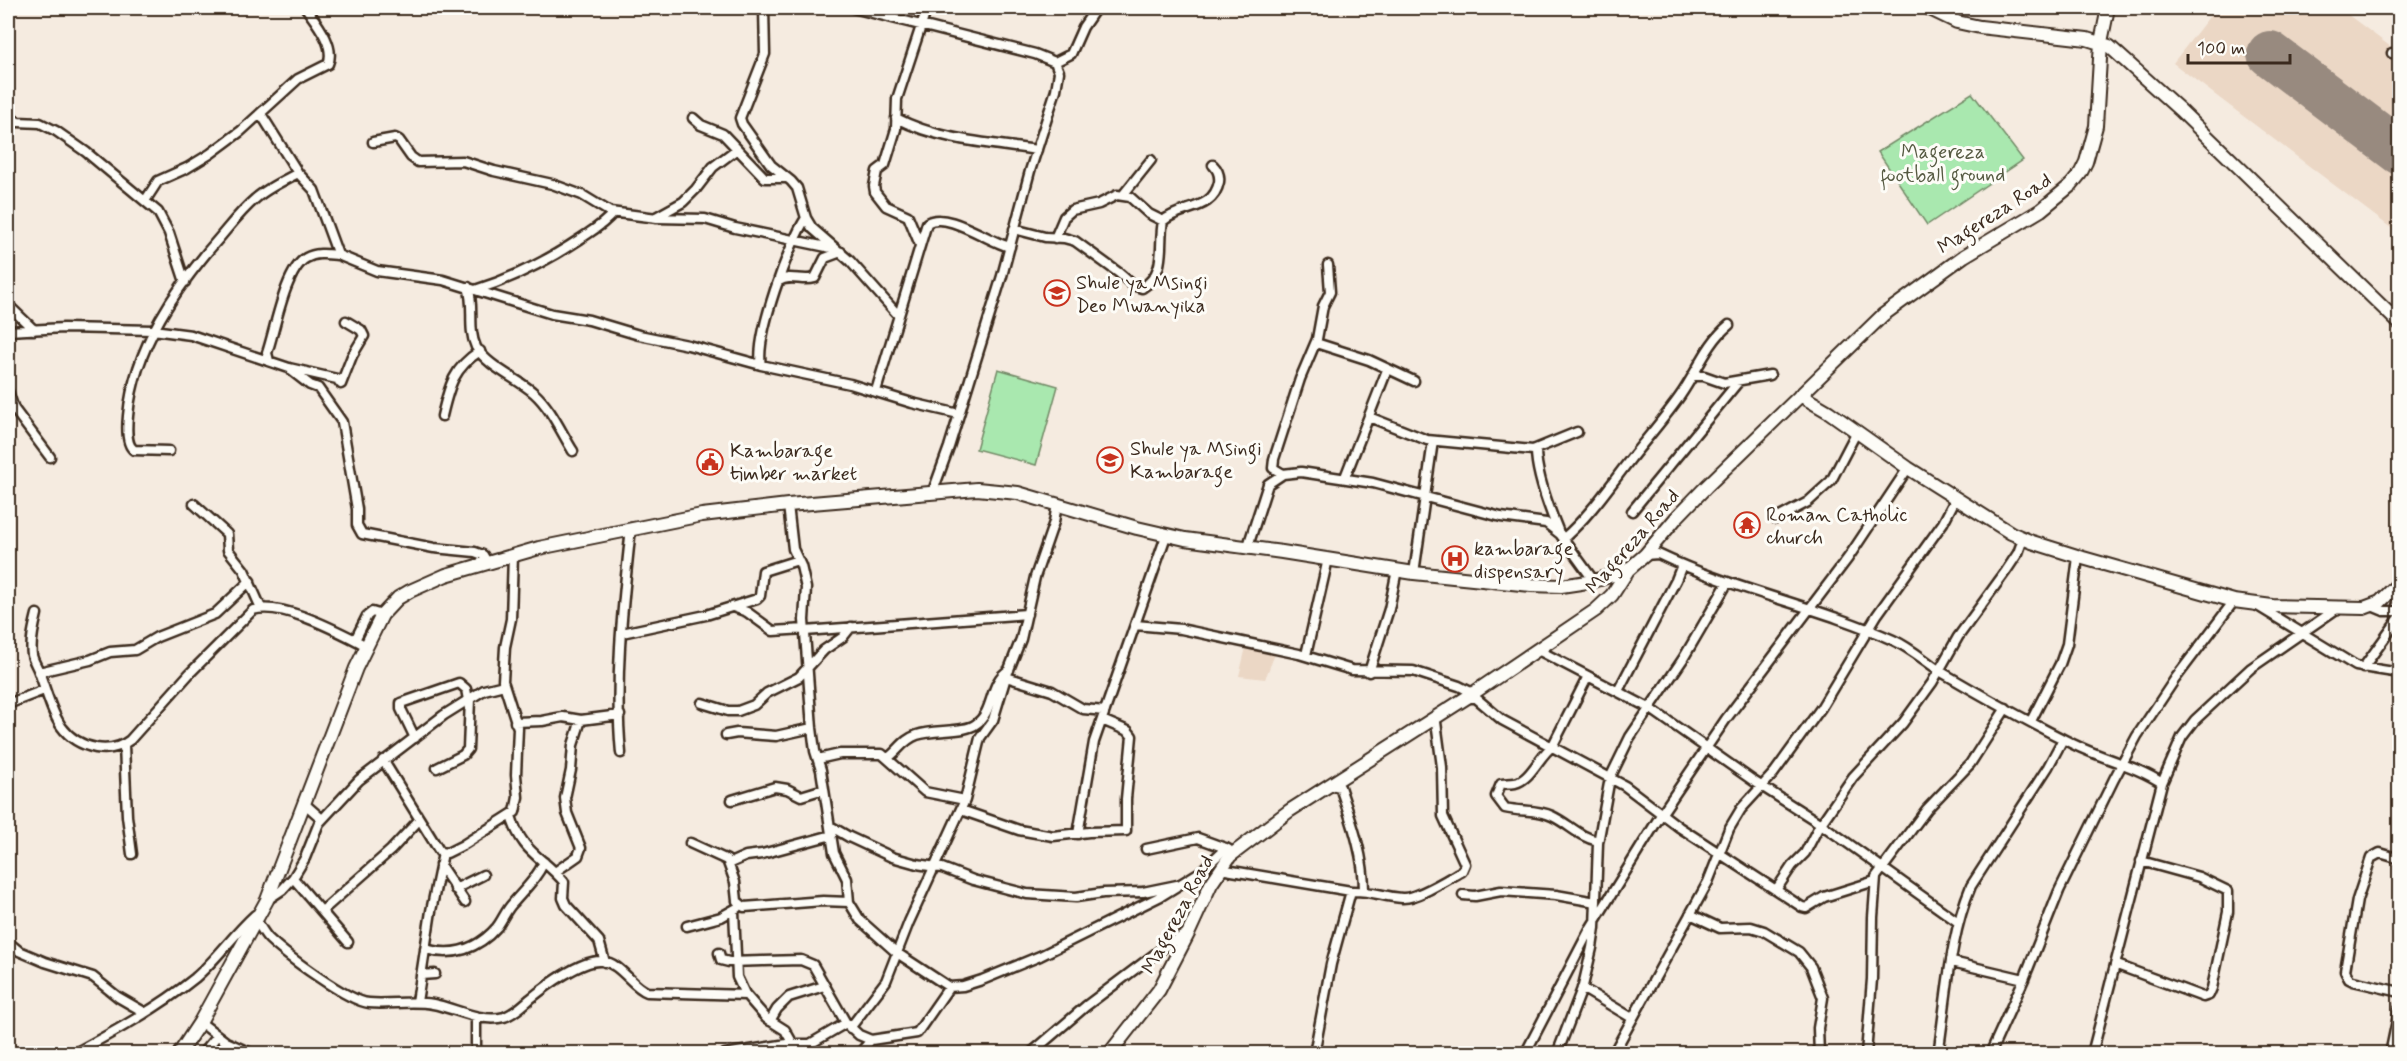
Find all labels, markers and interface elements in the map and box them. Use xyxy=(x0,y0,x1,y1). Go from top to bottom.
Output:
scale bar xyxy=(2188,27,2290,65)
text: 100 m xyxy=(2197,37,2245,61)
park label: Magereza football ground xyxy=(1881,139,2005,191)
street label: Magereza Road xyxy=(1933,167,2058,263)
place label: Shule ya Msingi Deo Mwanyika xyxy=(1076,270,1208,320)
school or university icon: Shule ya Msingi Deo Mwanyika xyxy=(1042,278,1072,308)
place label: Shule ya Msingi Kambarage xyxy=(1130,436,1262,488)
place label: Kambarage timber market xyxy=(730,438,857,488)
school or university icon: Shule ya Msingi Kambarage xyxy=(1095,445,1125,475)
public building icon: Kambarage timber market xyxy=(695,447,725,477)
street label: Magereza Road xyxy=(1580,484,1688,602)
place label: Roman Catholic church xyxy=(1766,502,1907,552)
temple icon: Roman Catholic church xyxy=(1732,510,1762,540)
place label: kambarage dispensary xyxy=(1474,536,1573,586)
hospital icon: kambarage dispensary xyxy=(1440,544,1470,574)
street label: Magereza Road xyxy=(1136,851,1223,980)

